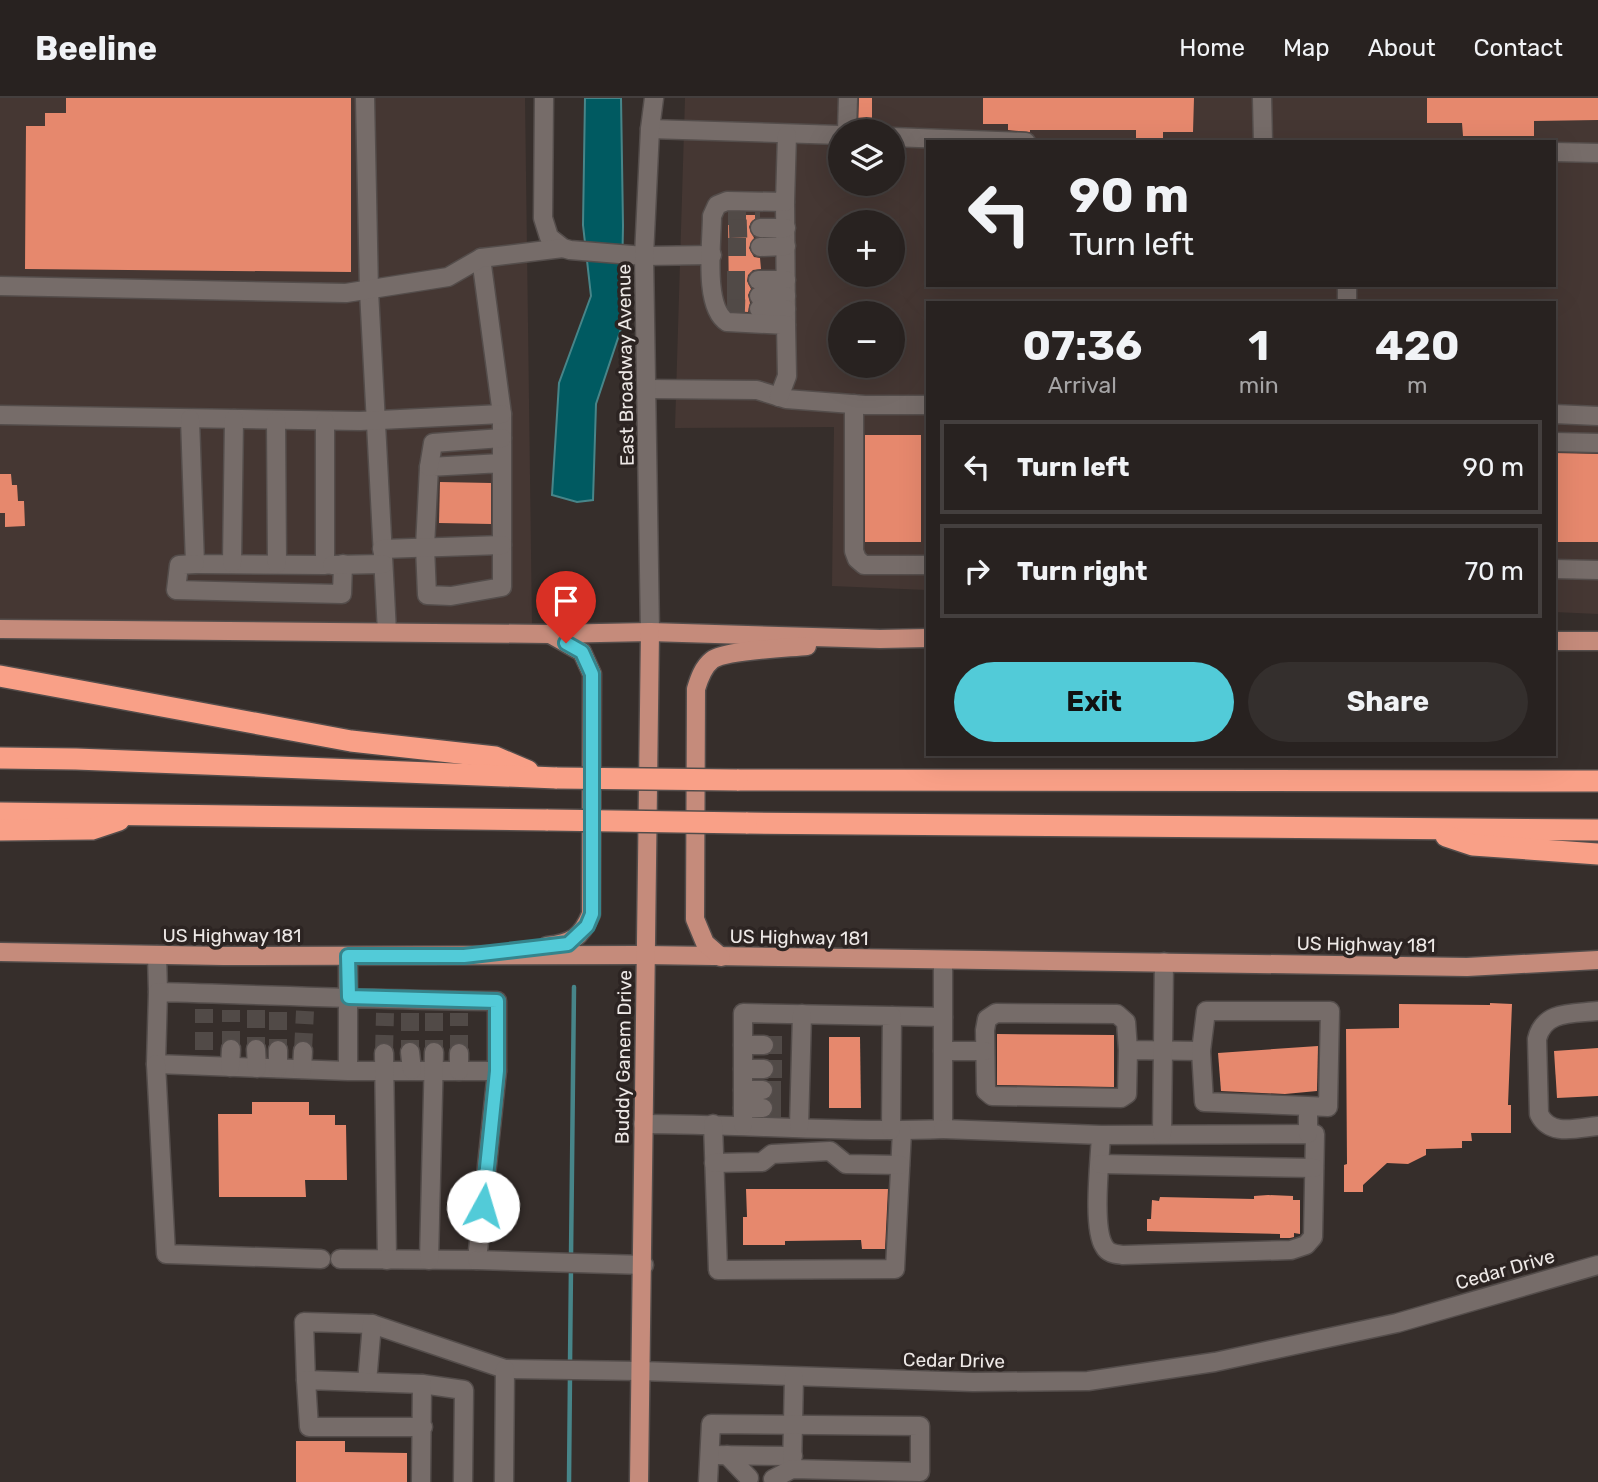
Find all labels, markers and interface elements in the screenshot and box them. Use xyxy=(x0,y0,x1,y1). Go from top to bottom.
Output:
text: Beeline xyxy=(35,29,157,68)
text: Home xyxy=(1179,34,1245,62)
text: Map xyxy=(1283,34,1330,62)
text: About xyxy=(1368,34,1436,62)
text: Contact xyxy=(1474,34,1563,62)
map controls xyxy=(828,119,905,378)
button: layers xyxy=(828,119,905,196)
text: 90 m xyxy=(1069,166,1189,224)
icon: left xyxy=(954,168,1045,259)
button: + xyxy=(828,210,905,287)
text: Turn left xyxy=(1069,225,1194,263)
street label: East Broadway Avenue xyxy=(612,264,639,466)
button: − xyxy=(828,301,905,378)
text: 07:36 xyxy=(1022,321,1142,371)
text: 1 xyxy=(1248,321,1269,371)
text: 420 xyxy=(1375,321,1460,371)
text: Arrival xyxy=(1048,371,1117,399)
text: min xyxy=(1239,371,1279,399)
text: m xyxy=(1407,371,1428,399)
icon: left xyxy=(958,448,996,486)
text: Turn left xyxy=(1017,452,1129,483)
text: 90 m xyxy=(1463,452,1524,483)
icon: right xyxy=(958,552,996,590)
text: Turn right xyxy=(1017,556,1147,587)
text: 70 m xyxy=(1465,556,1524,587)
pin xyxy=(536,571,596,643)
icon: arrive xyxy=(547,582,585,620)
button: Exit xyxy=(954,662,1234,742)
button: Share xyxy=(1248,662,1528,742)
street label: US Highway 181 xyxy=(163,924,301,947)
street label: US Highway 181 xyxy=(729,925,869,950)
street label: US Highway 181 xyxy=(1296,932,1436,957)
street label: Buddy Ganem Drive xyxy=(610,970,637,1144)
position arrow xyxy=(446,1169,520,1243)
street label: Cedar Drive xyxy=(1453,1244,1557,1295)
street label: Cedar Drive xyxy=(903,1348,1005,1373)

